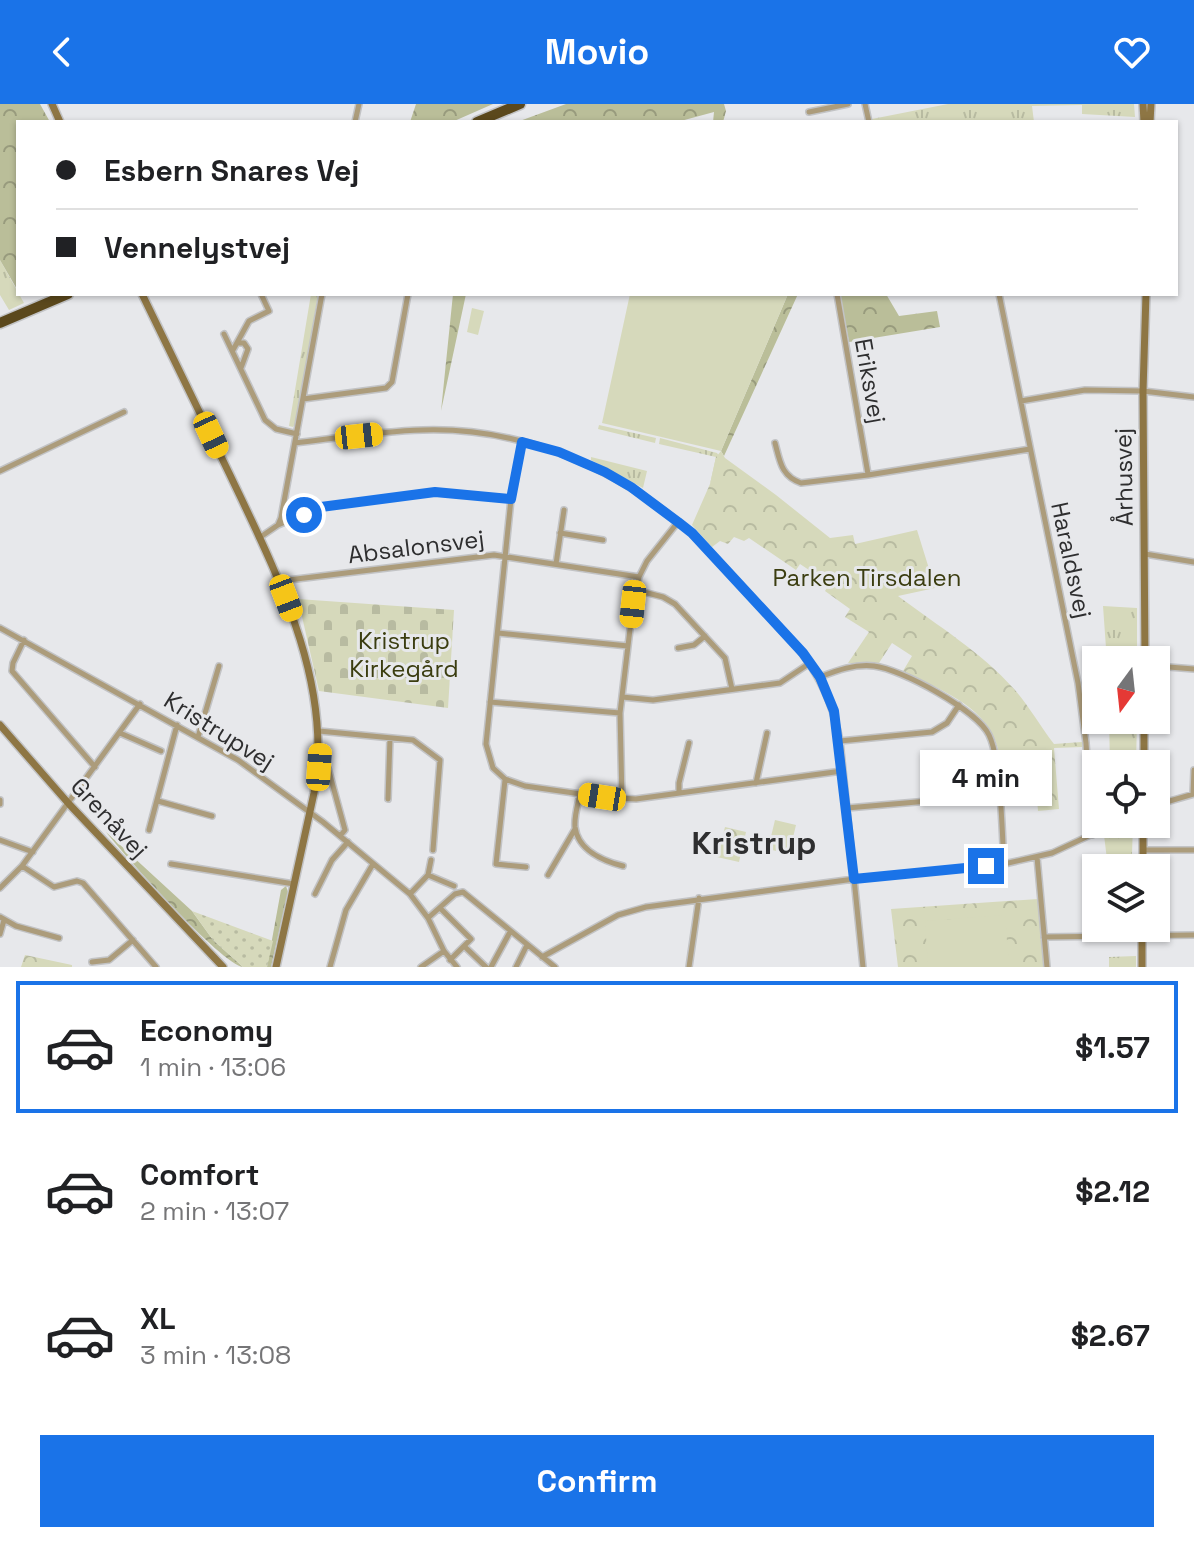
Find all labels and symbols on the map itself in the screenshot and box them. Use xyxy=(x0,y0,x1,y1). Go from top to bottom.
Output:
street label: Eriksvej xyxy=(848,336,893,426)
car xyxy=(190,408,232,462)
car xyxy=(334,422,384,450)
street label: Århusvej xyxy=(1107,428,1140,526)
route start xyxy=(286,497,322,533)
street label: Haraldsvej xyxy=(1044,499,1099,621)
street label: Absalonsvej xyxy=(346,523,486,570)
park label: Parken Tirsdalen xyxy=(772,562,962,593)
car xyxy=(266,571,306,625)
car xyxy=(619,579,647,629)
park label: Kristrup Kirkegård xyxy=(349,625,459,684)
north arrow xyxy=(1082,646,1170,734)
street label: Kristrupvej xyxy=(158,685,280,777)
car xyxy=(305,742,333,792)
callout: 4 min xyxy=(920,750,1052,806)
street label: Grenåvej xyxy=(64,771,155,864)
car xyxy=(576,781,628,813)
district label: Kristrup xyxy=(691,823,817,863)
route end xyxy=(968,848,1004,884)

